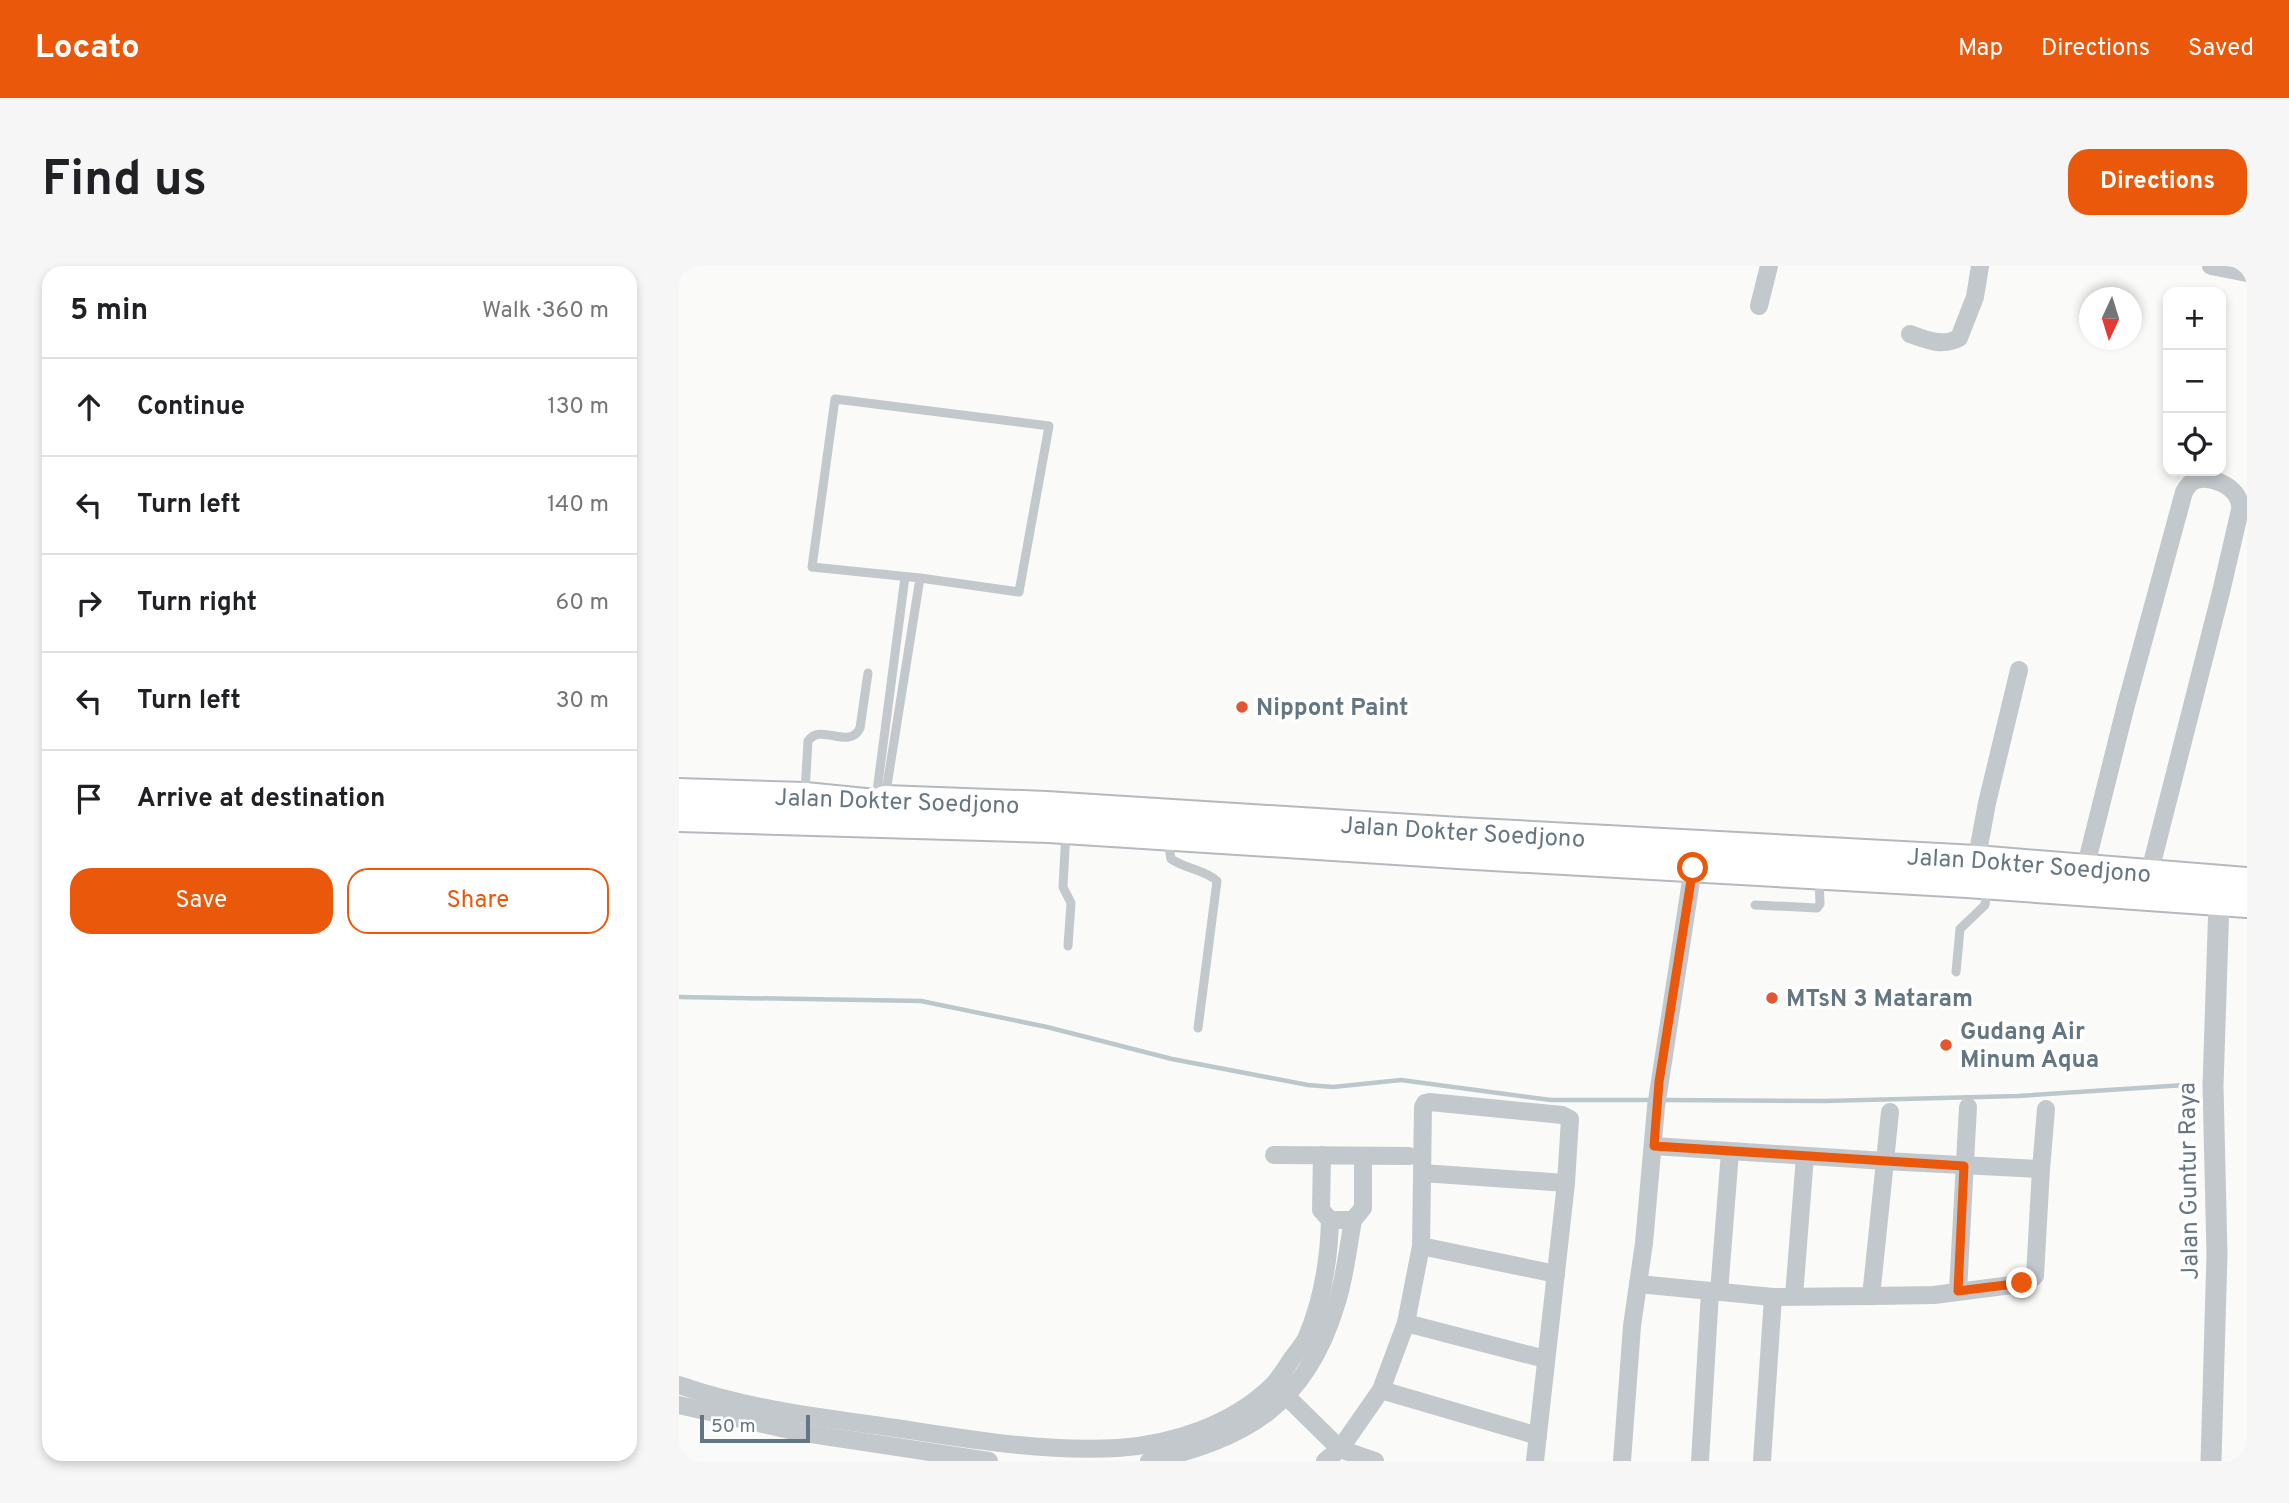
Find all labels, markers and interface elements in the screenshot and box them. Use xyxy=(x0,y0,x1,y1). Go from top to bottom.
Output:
text: Locato xyxy=(35,28,140,70)
text: Map xyxy=(1958,34,2003,64)
text: Directions xyxy=(2041,34,2150,64)
text: Saved xyxy=(2188,34,2254,64)
button: Directions xyxy=(2068,149,2247,215)
text: Find us xyxy=(42,151,207,213)
north arrow xyxy=(2079,287,2142,350)
map controls xyxy=(2163,287,2226,476)
button: + xyxy=(2163,287,2226,350)
text: 5 min xyxy=(70,293,148,330)
text: Walk · 360 m xyxy=(482,297,609,326)
button: − xyxy=(2163,350,2226,413)
icon: ahead xyxy=(70,388,108,426)
text: Continue xyxy=(137,391,245,424)
text: 130 m xyxy=(547,393,609,422)
button: locate xyxy=(2163,413,2226,476)
icon: left xyxy=(70,486,108,524)
text: Turn left xyxy=(137,489,241,522)
text: 140 m xyxy=(547,491,609,520)
icon: right xyxy=(70,584,108,622)
text: Turn right xyxy=(137,587,257,620)
text: 60 m xyxy=(556,589,609,618)
icon: left xyxy=(70,682,108,720)
text: Turn left xyxy=(137,685,241,718)
text: 30 m xyxy=(556,687,609,716)
place label: Nippont Paint xyxy=(1256,694,1409,724)
marker: Nippont Paint xyxy=(1234,699,1250,715)
icon: arrive xyxy=(70,780,108,818)
text: Arrive at destination xyxy=(137,783,385,816)
street label: Jalan Dokter Soedjono xyxy=(774,784,1020,822)
street label: Jalan Dokter Soedjono xyxy=(1339,812,1586,856)
street label: Jalan Dokter Soedjono xyxy=(1906,843,2152,891)
route start xyxy=(1677,852,1708,883)
button: Save xyxy=(70,868,333,934)
button: Share xyxy=(347,868,609,934)
place label: MTsN 3 Mataram xyxy=(1786,985,1973,1015)
marker: MTsN 3 Mataram xyxy=(1764,990,1780,1006)
place label: Gudang Air Minum Aqua xyxy=(1960,1018,2099,1076)
marker: Gudang Air Minum Aqua xyxy=(1938,1037,1954,1053)
street label: Jalan Guntur Raya xyxy=(2173,1082,2207,1280)
route end xyxy=(2006,1267,2037,1298)
scale bar xyxy=(700,1412,810,1444)
text: 50 m xyxy=(711,1415,756,1439)

